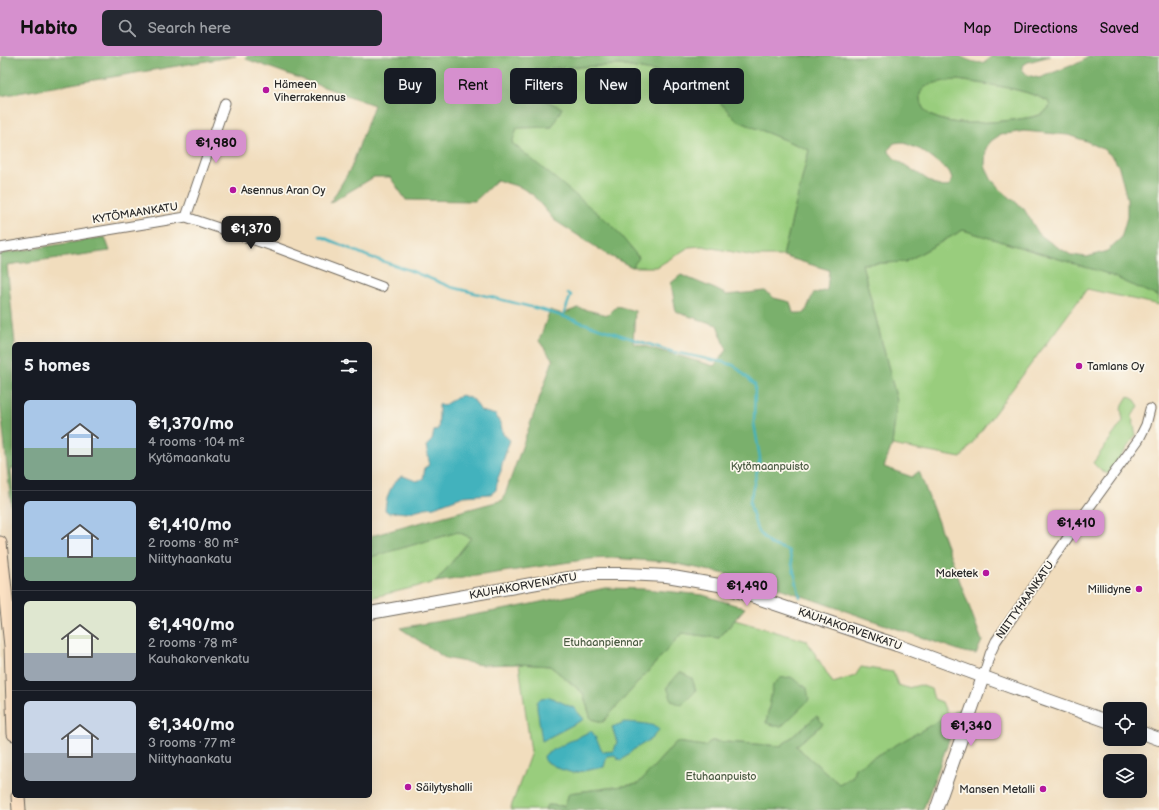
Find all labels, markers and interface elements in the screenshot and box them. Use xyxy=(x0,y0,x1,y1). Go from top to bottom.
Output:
search box xyxy=(102,10,382,46)
text: Habito xyxy=(20,17,78,40)
icon: search xyxy=(116,17,138,39)
text: Search here xyxy=(148,19,231,38)
text: Map xyxy=(963,20,991,37)
text: Directions xyxy=(1013,20,1078,37)
text: Saved xyxy=(1100,20,1139,37)
chip: Buy xyxy=(384,68,436,104)
chip: Rent xyxy=(444,68,502,104)
chip: Filters xyxy=(510,68,577,104)
chip: New xyxy=(585,68,641,104)
chip: Apartment xyxy=(649,68,744,104)
place label: Hämeen Viherrakennus xyxy=(274,78,346,104)
marker: Hämeen Viherrakennus xyxy=(261,85,271,95)
pin: €1,980 xyxy=(183,130,249,164)
text: €1,980 xyxy=(195,135,237,151)
place label: Asennus Aran Oy xyxy=(241,184,325,197)
marker: Asennus Aran Oy xyxy=(228,185,238,195)
street label: KYTÖMAANKATU xyxy=(91,199,179,226)
pin: €1,370 xyxy=(218,216,284,250)
text: €1,370 xyxy=(230,221,272,237)
icon: filters xyxy=(338,355,360,377)
text: 5 homes xyxy=(24,356,90,376)
place label: Tamlans Oy xyxy=(1087,360,1144,373)
marker: Tamlans Oy xyxy=(1074,361,1084,371)
text: €1,370/mo xyxy=(148,414,234,434)
icon: home xyxy=(56,416,104,464)
text: 4 rooms · 104 m² xyxy=(148,434,245,450)
text: Kytömaankatu xyxy=(148,450,230,466)
park label: Kytömaanpuisto xyxy=(731,460,809,473)
pin: €1,410 xyxy=(1043,510,1109,544)
text: €1,410/mo xyxy=(148,515,231,535)
text: €1,410 xyxy=(1056,515,1096,531)
icon: home xyxy=(56,517,104,565)
text: 2 rooms · 80 m² xyxy=(148,535,239,551)
text: Niittyhaankatu xyxy=(148,551,232,567)
street label: NIITTYHAANKATU xyxy=(993,559,1057,641)
place label: Maketek xyxy=(936,567,979,580)
marker: Maketek xyxy=(981,568,991,578)
street label: KAUHAKORVENKATU xyxy=(468,570,578,602)
pin: €1,490 xyxy=(714,573,780,607)
text: €1,490 xyxy=(726,578,768,594)
place label: Millidyne xyxy=(1087,583,1131,596)
marker: Millidyne xyxy=(1134,584,1144,594)
street label: KAUHAKORVENKATU xyxy=(796,605,904,653)
text: €1,490/mo xyxy=(148,615,234,635)
icon: home xyxy=(56,617,104,665)
text: 2 rooms · 78 m² xyxy=(148,635,238,651)
park label: Etuhaanpiennar xyxy=(563,636,644,649)
text: Kauhakorvenkatu xyxy=(148,651,249,667)
map controls xyxy=(1103,702,1147,798)
button: locate xyxy=(1103,702,1147,746)
pin: €1,340 xyxy=(938,713,1004,747)
text: €1,340/mo xyxy=(148,715,234,735)
icon: home xyxy=(56,717,104,765)
text: €1,340 xyxy=(950,718,992,734)
text: 3 rooms · 77 m² xyxy=(148,735,236,751)
text: Niittyhaankatu xyxy=(148,751,232,767)
button: layers xyxy=(1103,754,1147,798)
park label: Etuhaanpuisto xyxy=(685,770,757,783)
place label: Säilytyshalli xyxy=(416,781,472,794)
marker: Säilytyshalli xyxy=(403,782,413,792)
place label: Mansen Metalli xyxy=(959,783,1035,796)
marker: Mansen Metalli xyxy=(1038,784,1048,794)

